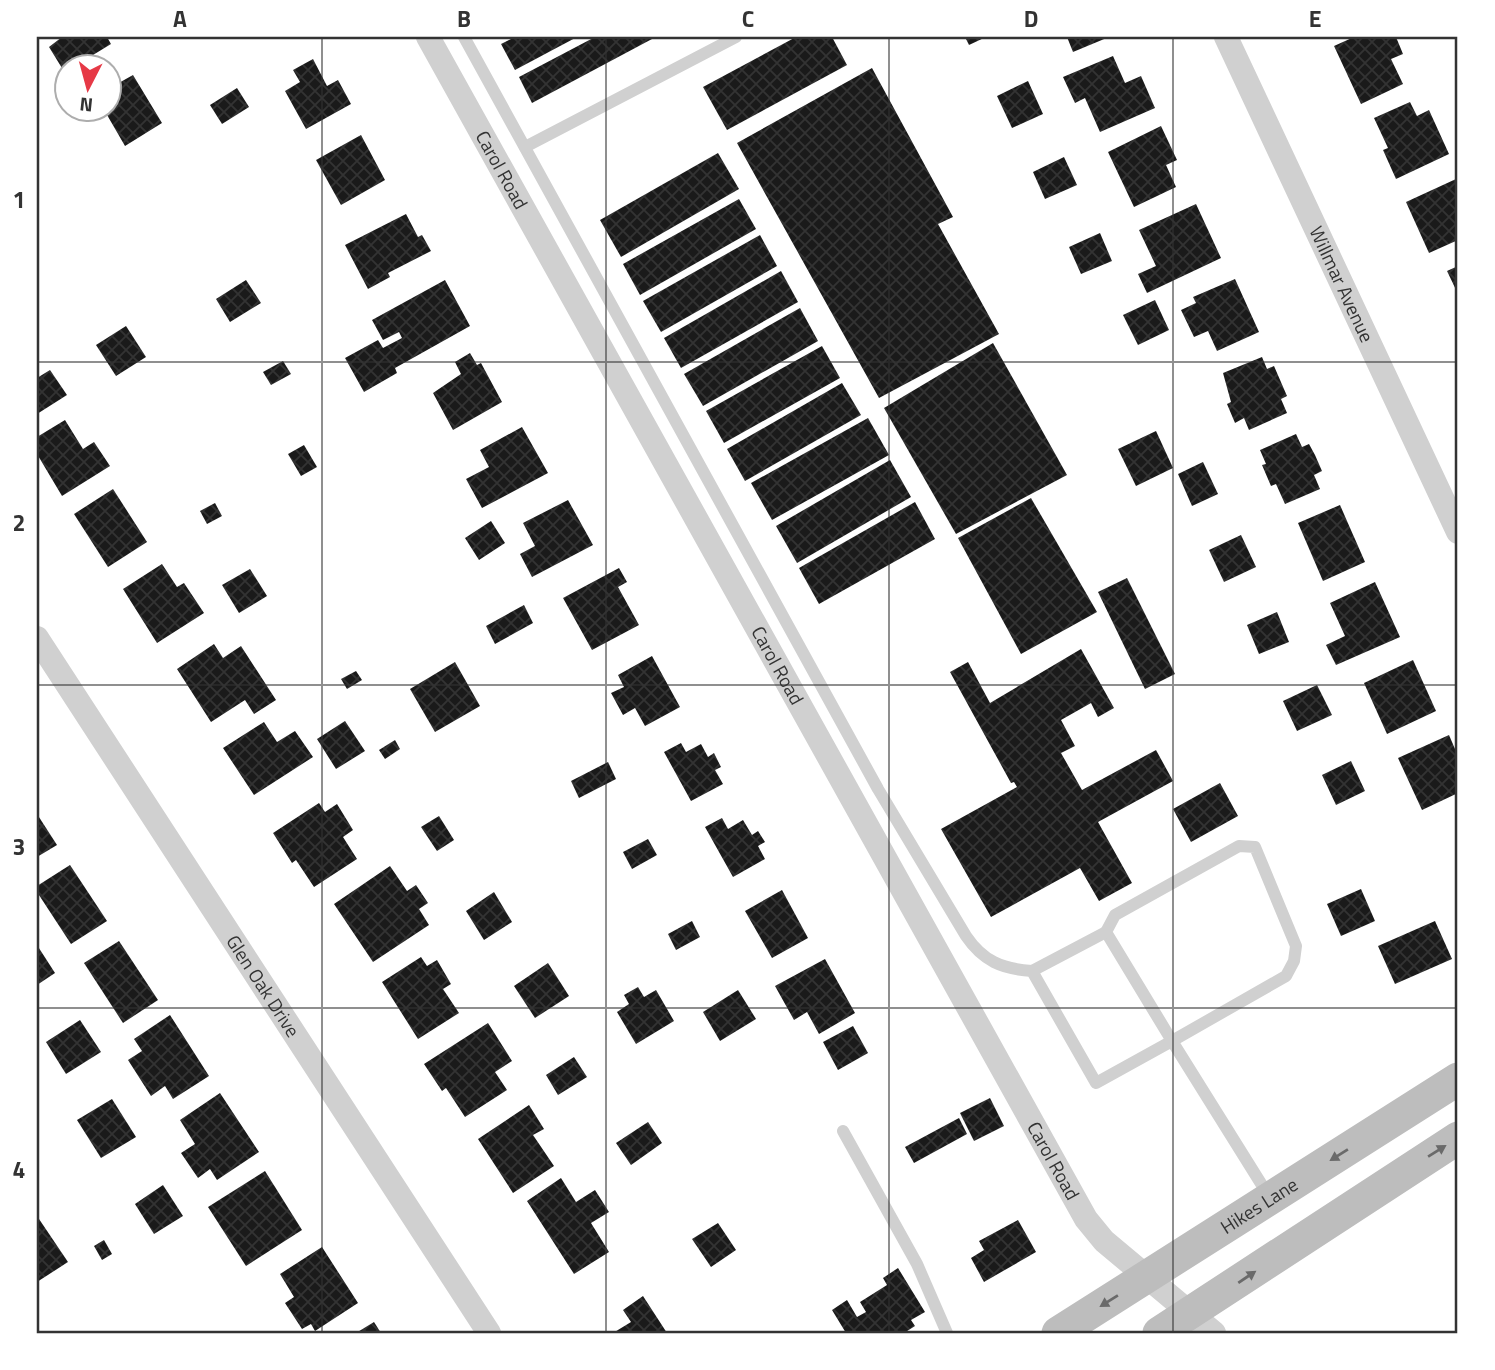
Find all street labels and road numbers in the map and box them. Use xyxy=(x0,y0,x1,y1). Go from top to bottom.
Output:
street label: Carol Road xyxy=(469,125,536,214)
street label: Willmar Avenue xyxy=(1303,221,1382,347)
street label: Carol Road xyxy=(745,620,812,710)
street label: Glen Oak Drive xyxy=(220,929,308,1043)
street label: Carol Road xyxy=(1020,1116,1088,1205)
street label: Hikes Lane xyxy=(1214,1169,1303,1241)

